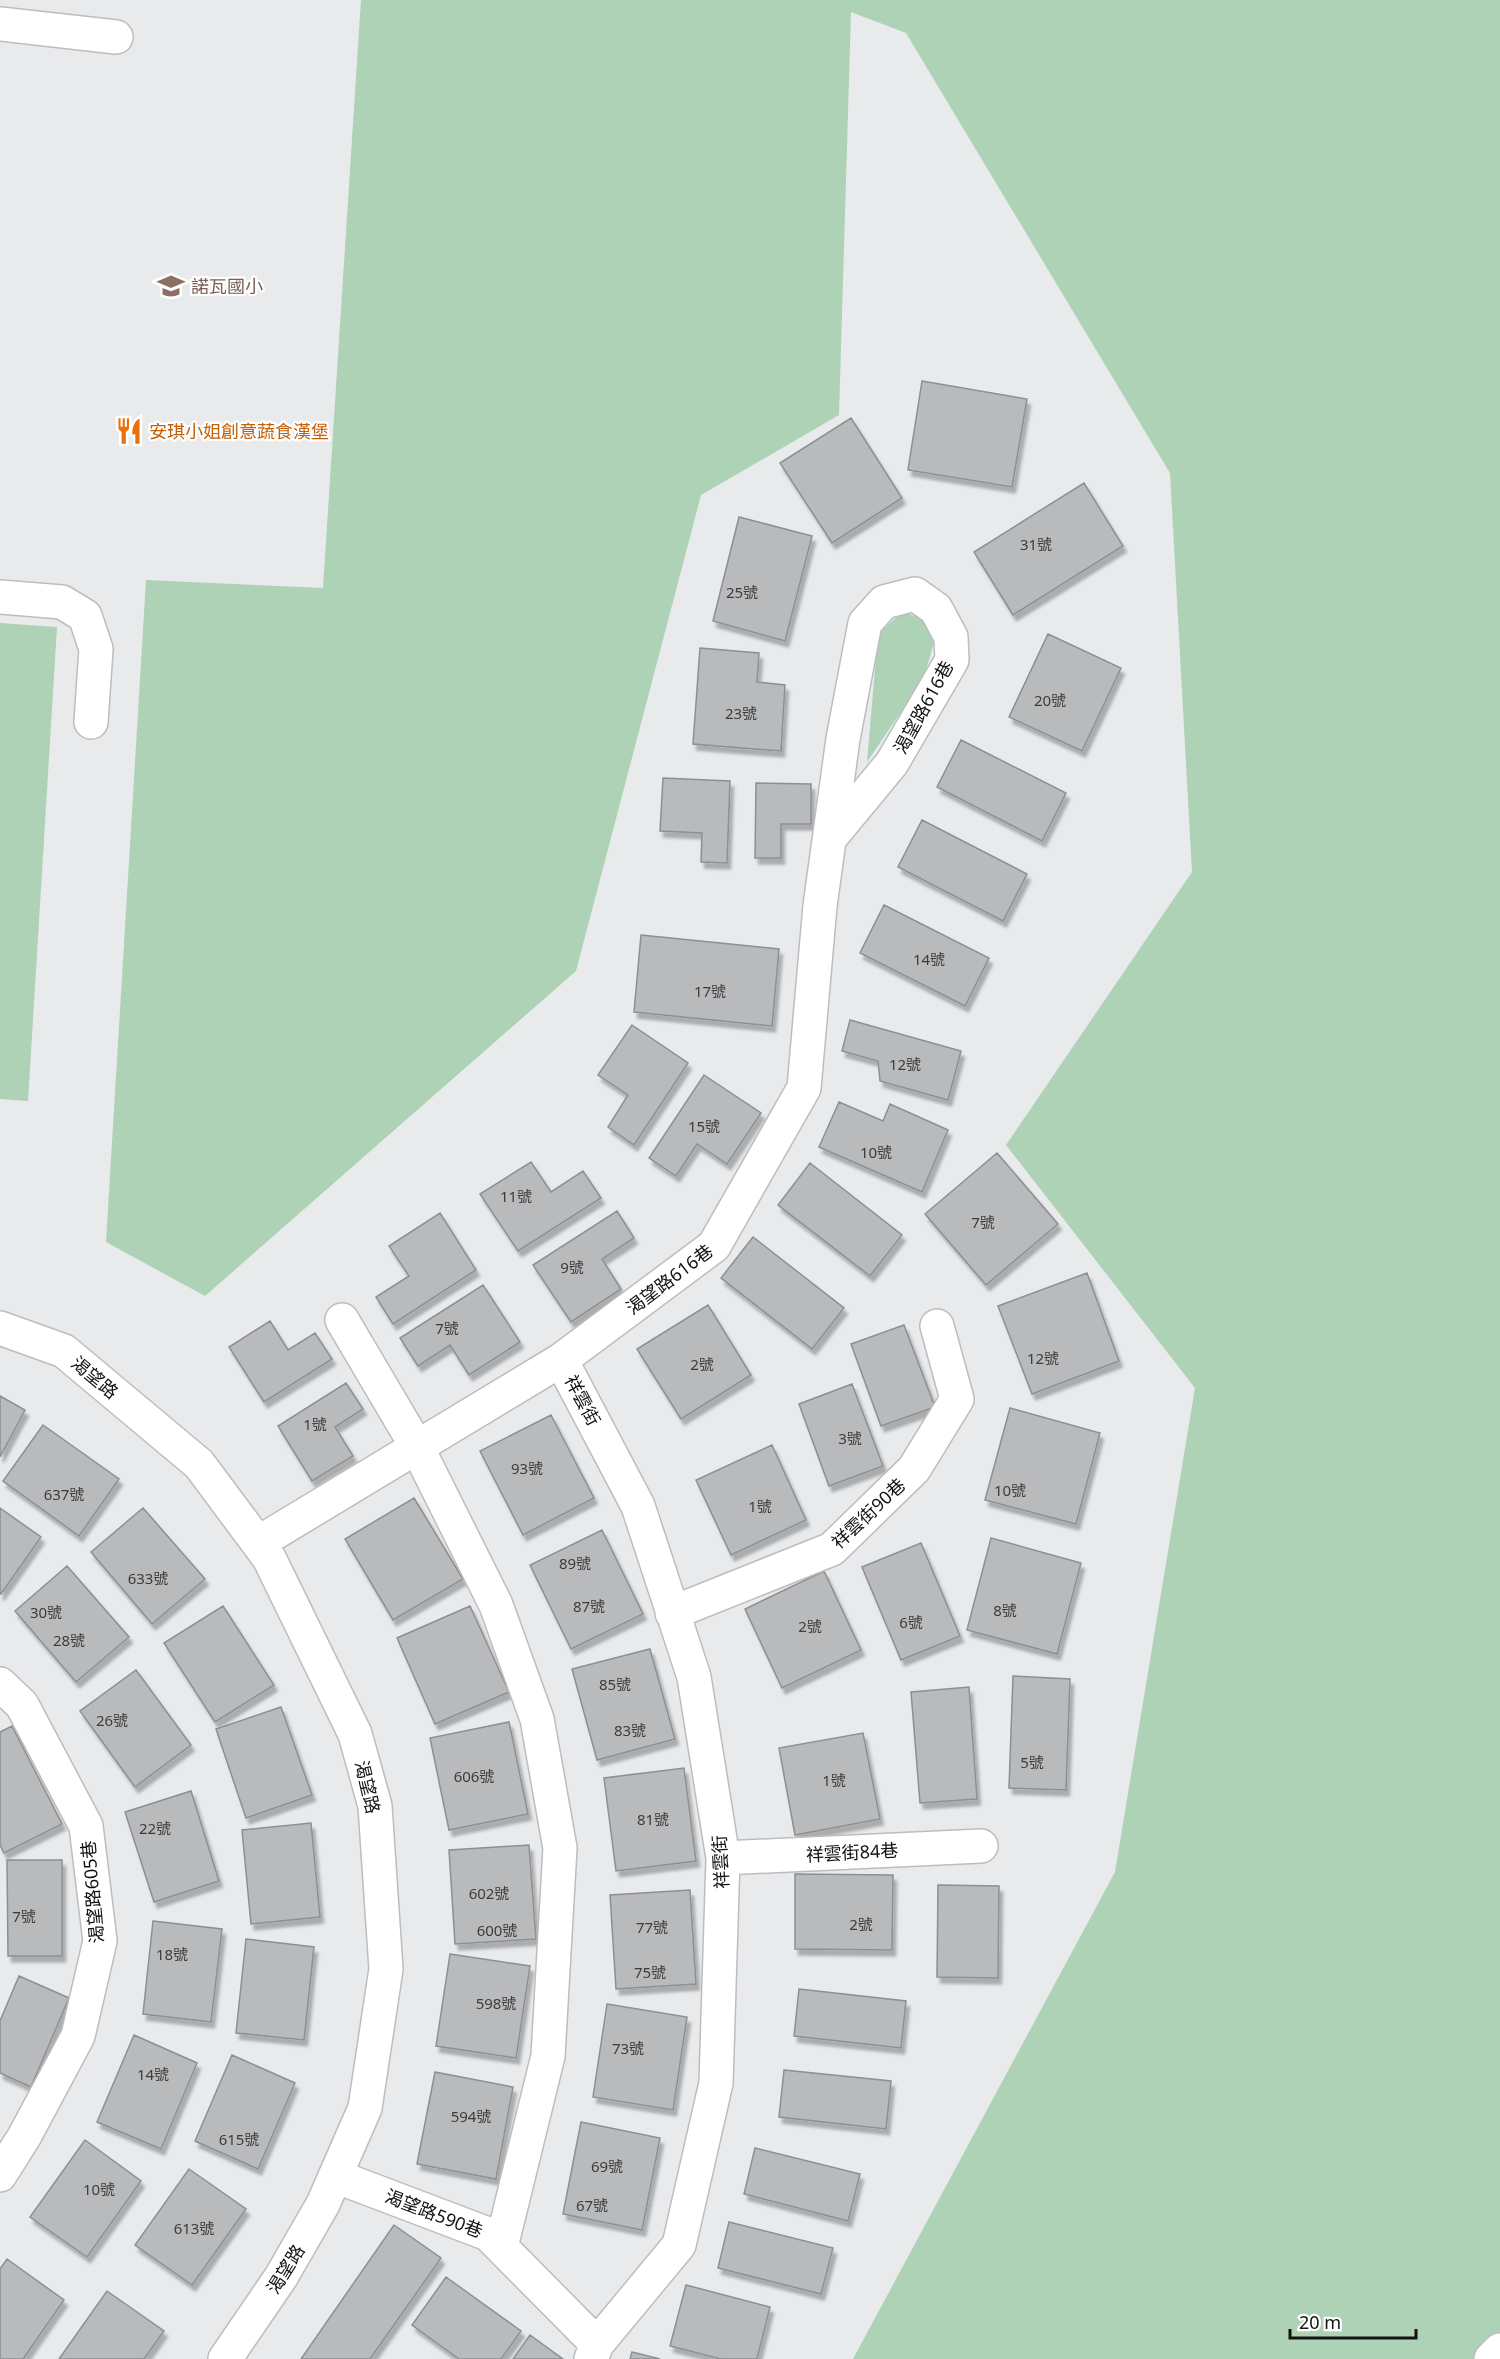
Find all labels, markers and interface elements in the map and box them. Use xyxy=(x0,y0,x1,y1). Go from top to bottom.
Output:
school or university icon: 諾瓦國小 xyxy=(156,271,186,301)
place label: 諾瓦國小 xyxy=(191,274,263,298)
restaurant icon: 安琪小姐創意蔬食漢堡 xyxy=(114,416,144,446)
place label: 安琪小姐創意蔬食漢堡 xyxy=(149,419,329,443)
house number: 31號 xyxy=(1020,534,1052,554)
house number: 25號 xyxy=(726,582,758,602)
street label: 渴望路616巷 xyxy=(888,656,958,758)
house number: 20號 xyxy=(1034,690,1066,710)
house number: 23號 xyxy=(725,703,757,723)
house number: 14號 xyxy=(913,949,945,969)
house number: 17號 xyxy=(694,981,726,1001)
house number: 12號 xyxy=(889,1054,921,1074)
house number: 15號 xyxy=(688,1116,720,1136)
house number: 10號 xyxy=(860,1142,892,1162)
house number: 11號 xyxy=(500,1186,532,1206)
house number: 7號 xyxy=(971,1212,995,1232)
street label: 渴望路616巷 xyxy=(621,1238,717,1320)
house number: 9號 xyxy=(560,1257,584,1277)
house number: 7號 xyxy=(435,1318,459,1338)
house number: 12號 xyxy=(1027,1348,1059,1368)
street label: 渴望路 xyxy=(67,1350,123,1404)
house number: 2號 xyxy=(690,1354,714,1374)
street label: 祥雲街 xyxy=(560,1371,606,1429)
house number: 1號 xyxy=(303,1414,327,1434)
house number: 3號 xyxy=(838,1428,862,1448)
house number: 93號 xyxy=(511,1458,543,1478)
street label: 祥雲街90巷 xyxy=(826,1473,910,1553)
house number: 10號 xyxy=(994,1480,1026,1500)
house number: 637號 xyxy=(44,1484,84,1504)
house number: 1號 xyxy=(748,1496,772,1516)
house number: 89號 xyxy=(559,1553,591,1573)
house number: 633號 xyxy=(128,1568,168,1588)
house number: 87號 xyxy=(573,1596,605,1616)
house number: 8號 xyxy=(993,1600,1017,1620)
house number: 30號 xyxy=(30,1602,62,1622)
house number: 6號 xyxy=(899,1612,923,1632)
house number: 2號 xyxy=(798,1616,822,1636)
house number: 28號 xyxy=(53,1630,85,1650)
house number: 85號 xyxy=(599,1674,631,1694)
house number: 26號 xyxy=(96,1710,128,1730)
house number: 83號 xyxy=(614,1720,646,1740)
house number: 5號 xyxy=(1020,1752,1044,1772)
street label: 渴望路 xyxy=(350,1758,386,1816)
house number: 606號 xyxy=(454,1766,494,1786)
house number: 1號 xyxy=(822,1770,846,1790)
house number: 81號 xyxy=(637,1809,669,1829)
house number: 22號 xyxy=(139,1818,171,1838)
street label: 祥雲街 xyxy=(707,1834,733,1890)
street label: 祥雲街84巷 xyxy=(805,1838,899,1866)
street label: 渴望路605巷 xyxy=(76,1840,108,1944)
house number: 602號 xyxy=(469,1883,509,1903)
house number: 7號 xyxy=(12,1906,36,1926)
house number: 2號 xyxy=(849,1914,873,1934)
house number: 77號 xyxy=(636,1917,668,1937)
house number: 600號 xyxy=(477,1920,517,1940)
house number: 18號 xyxy=(156,1944,188,1964)
house number: 75號 xyxy=(634,1962,666,1982)
house number: 598號 xyxy=(476,1993,516,2013)
house number: 73號 xyxy=(612,2038,644,2058)
house number: 14號 xyxy=(137,2064,169,2084)
house number: 594號 xyxy=(451,2106,491,2126)
house number: 615號 xyxy=(219,2129,259,2149)
house number: 69號 xyxy=(591,2156,623,2176)
house number: 10號 xyxy=(83,2179,115,2199)
street label: 渴望路590巷 xyxy=(382,2183,486,2243)
house number: 67號 xyxy=(576,2195,608,2215)
house number: 613號 xyxy=(174,2218,214,2238)
street label: 渴望路 xyxy=(261,2240,309,2298)
scale bar xyxy=(1290,2302,1416,2340)
text: 20 m xyxy=(1299,2310,1341,2334)

